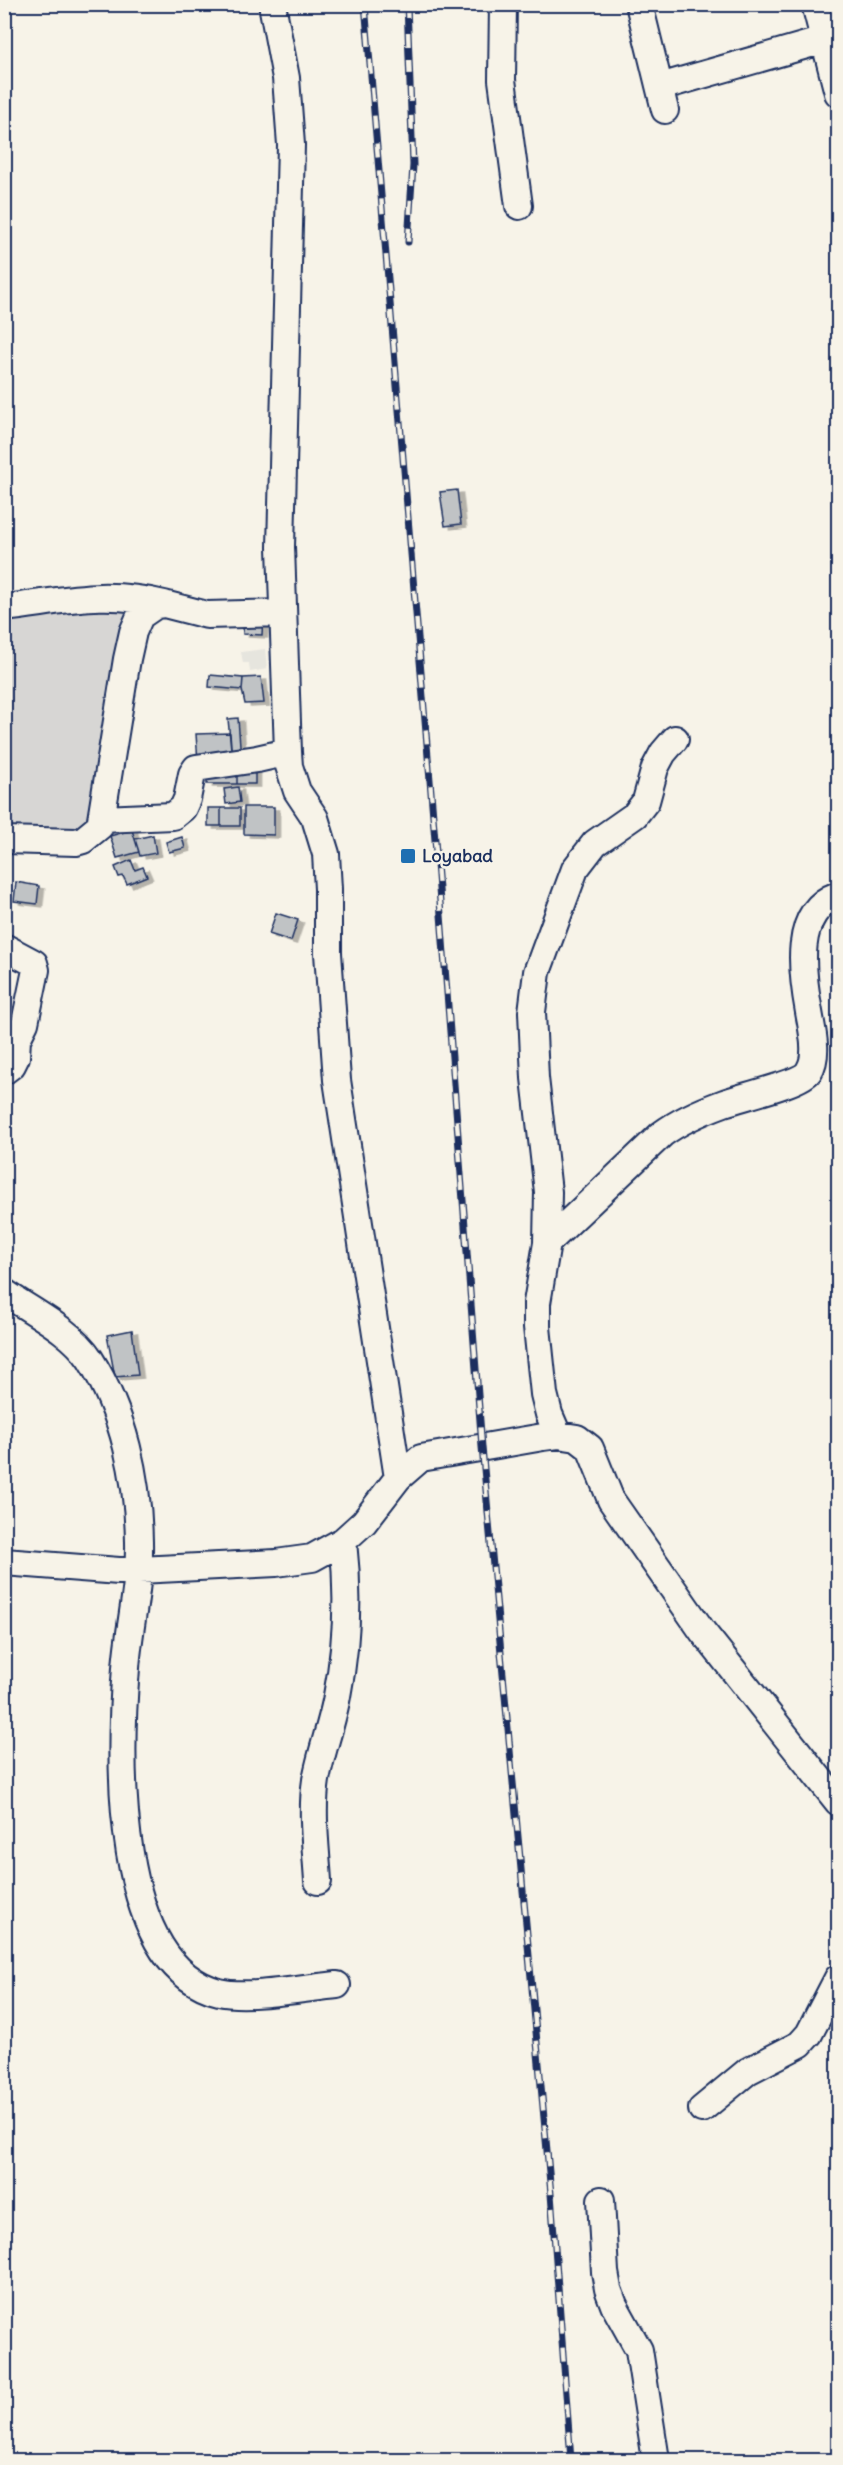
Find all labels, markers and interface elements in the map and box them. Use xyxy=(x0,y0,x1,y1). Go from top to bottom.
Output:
place label: Loyabad xyxy=(422,844,493,867)
marker: Loyabad xyxy=(399,847,417,865)

